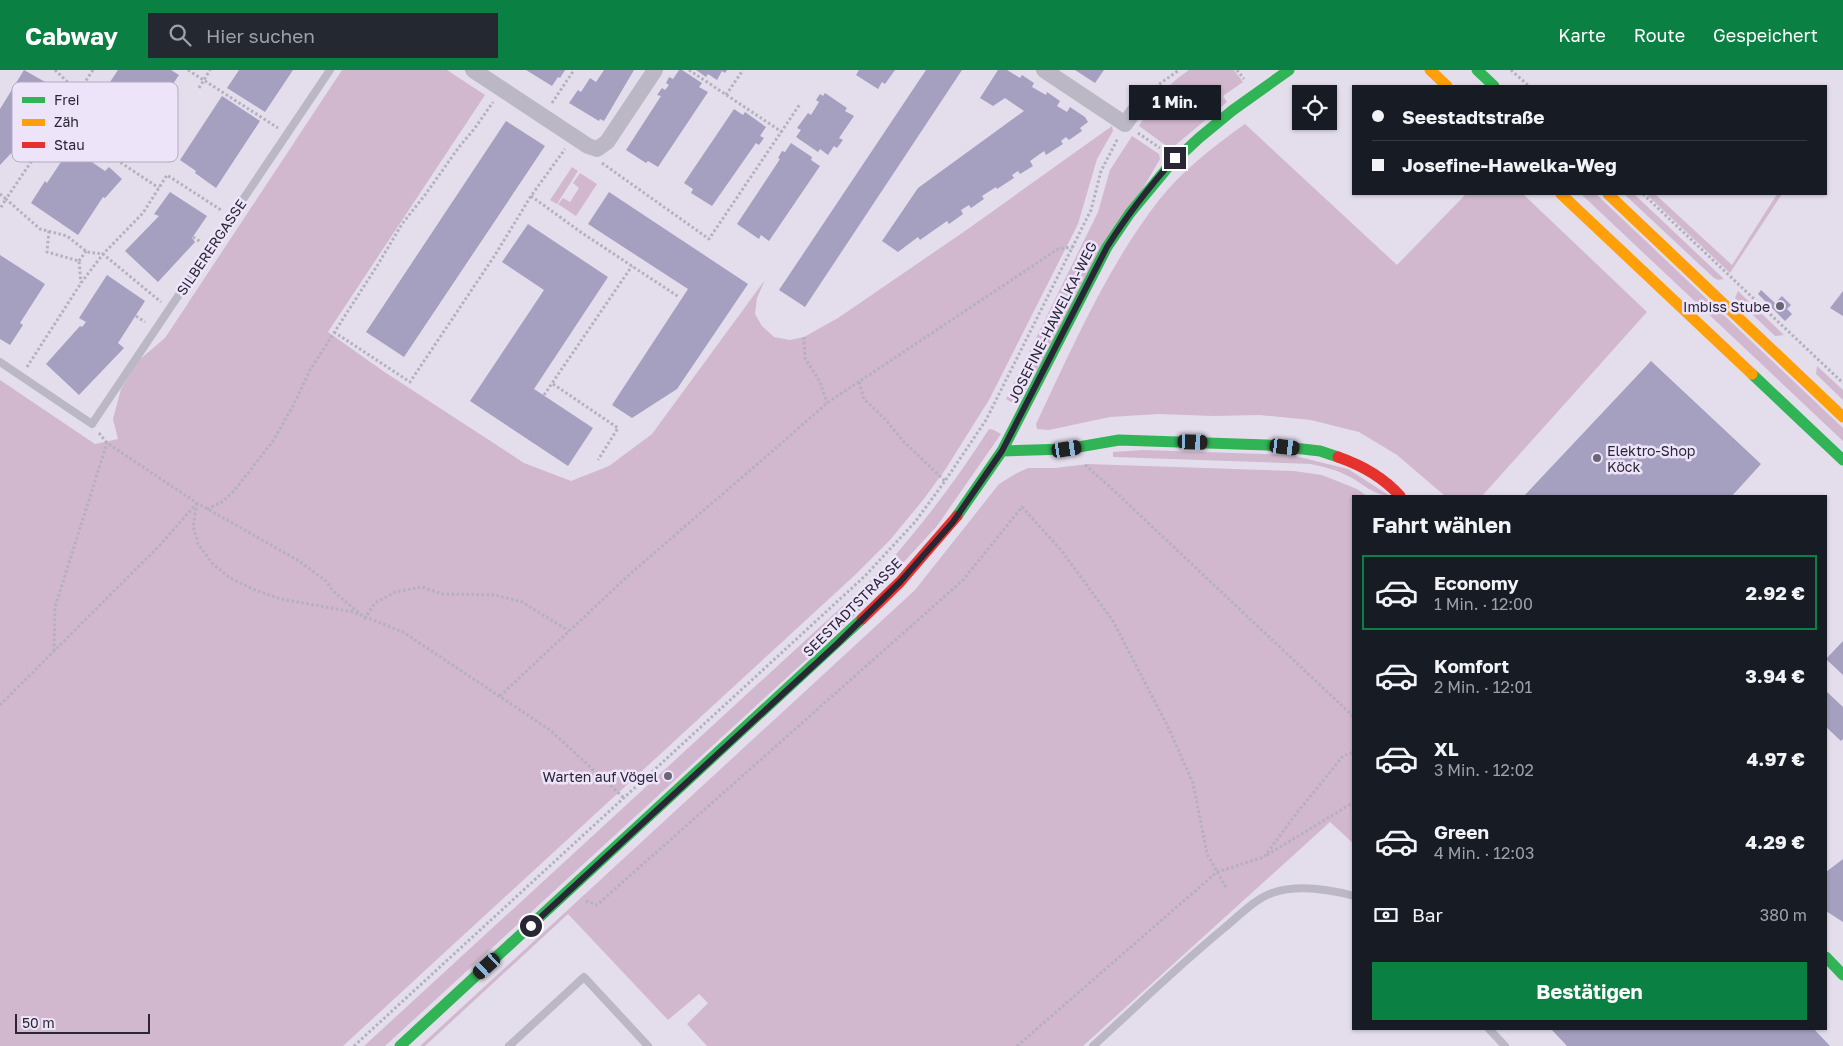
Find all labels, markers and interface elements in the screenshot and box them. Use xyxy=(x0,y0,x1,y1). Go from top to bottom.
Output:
search box xyxy=(148,13,498,58)
text: Cabway xyxy=(25,21,118,50)
icon: search xyxy=(166,21,194,49)
text: Hier suchen xyxy=(206,24,315,47)
text: Karte xyxy=(1558,24,1606,46)
text: Route xyxy=(1634,24,1685,46)
text: Gespeichert xyxy=(1713,24,1818,46)
legend xyxy=(12,82,178,162)
map controls xyxy=(1292,85,1337,130)
button: locate xyxy=(1292,85,1337,130)
callout: 1 Min. xyxy=(1129,86,1221,121)
text: Frei xyxy=(54,91,80,108)
text: 1 Min. xyxy=(1152,92,1198,112)
text: Seestadtstraße xyxy=(1402,105,1544,128)
text: Zäh xyxy=(54,113,79,130)
text: Stau xyxy=(54,136,85,153)
route end xyxy=(1164,147,1186,169)
text: Josefine-Hawelka-Weg xyxy=(1402,153,1617,176)
street label: SILBERERGASSE xyxy=(173,196,249,298)
street label: JOSEFINE-HAWELKA-WEG xyxy=(1004,239,1100,405)
place label: Imbiss Stube xyxy=(1683,298,1770,315)
marker: Imbiss Stube xyxy=(1774,300,1786,312)
car xyxy=(1177,434,1208,450)
car xyxy=(1269,438,1300,456)
car xyxy=(1051,439,1082,459)
place label: Elektro-Shop Köck xyxy=(1607,442,1695,475)
marker: Elektro-Shop Köck xyxy=(1591,452,1603,464)
text: Fahrt wählen xyxy=(1372,511,1511,538)
street label: SEESTADTSTRASSE xyxy=(799,554,905,660)
icon: car xyxy=(1374,570,1419,615)
text: Economy xyxy=(1434,571,1519,594)
text: 2.92 € xyxy=(1746,581,1805,604)
text: 1 Min. · 12:00 xyxy=(1434,594,1533,614)
icon: car xyxy=(1374,653,1419,698)
text: Komfort xyxy=(1434,654,1509,677)
text: 3.94 € xyxy=(1745,664,1805,687)
text: 2 Min. · 12:01 xyxy=(1434,677,1532,697)
icon: car xyxy=(1374,736,1419,781)
text: XL xyxy=(1434,737,1459,760)
text: 4.97 € xyxy=(1746,747,1805,770)
text: 3 Min. · 12:02 xyxy=(1434,760,1534,780)
place label: Warten auf Vögel xyxy=(543,768,658,785)
marker: Warten auf Vögel xyxy=(662,770,674,782)
icon: car xyxy=(1374,819,1419,864)
text: Green xyxy=(1434,820,1489,843)
text: 4.29 € xyxy=(1745,830,1805,853)
text: 4 Min. · 12:03 xyxy=(1434,843,1534,863)
icon: cash xyxy=(1372,901,1400,929)
text: Bar xyxy=(1412,903,1443,926)
text: 380 m xyxy=(1760,905,1807,925)
route start xyxy=(520,915,542,937)
car xyxy=(470,950,503,982)
button: Bestätigen xyxy=(1372,962,1807,1020)
scale bar xyxy=(15,1011,150,1034)
text: 50 m xyxy=(22,1014,55,1031)

